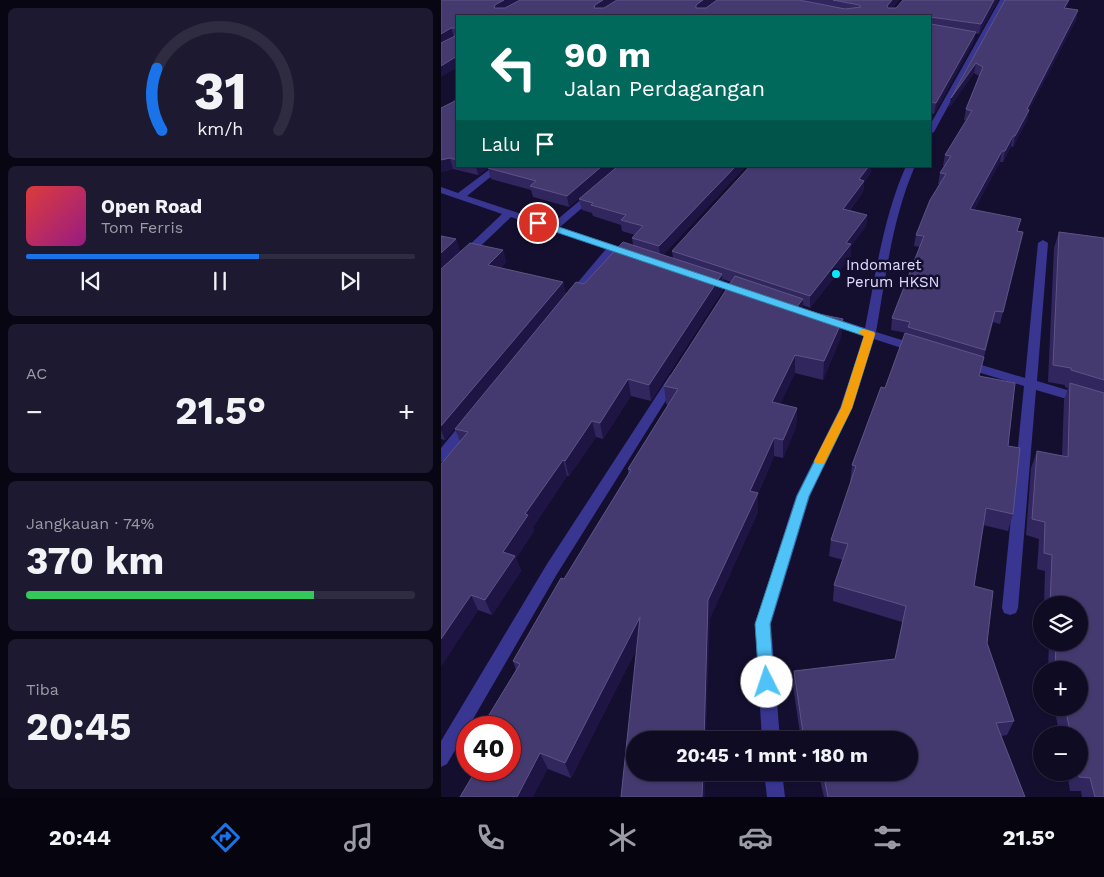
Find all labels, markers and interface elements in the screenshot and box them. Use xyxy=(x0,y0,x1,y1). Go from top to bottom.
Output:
text: 90 m xyxy=(564,34,651,76)
icon: left xyxy=(481,35,546,100)
text: 31 xyxy=(194,61,247,122)
text: Jalan Perdagangan xyxy=(564,76,765,101)
text: km/h xyxy=(197,118,244,139)
icon: arrive xyxy=(531,130,559,158)
text: Lalu xyxy=(481,133,521,156)
text: Open Road xyxy=(101,195,202,218)
pin xyxy=(517,202,559,244)
icon: arrive xyxy=(524,209,552,237)
text: Tom Ferris xyxy=(101,218,183,237)
place label: Indomaret Perum HKSN xyxy=(846,256,940,291)
icon: previous xyxy=(77,267,105,295)
icon: pause xyxy=(206,267,234,295)
icon: next xyxy=(336,267,364,295)
marker: Indomaret Perum HKSN xyxy=(830,268,842,280)
text: AC xyxy=(26,364,47,383)
text: 21.5° xyxy=(175,389,266,433)
text: − xyxy=(26,395,43,428)
text: + xyxy=(398,395,415,428)
text: Jangkauan · 74% xyxy=(26,514,154,533)
text: 370 km xyxy=(26,539,164,583)
map controls xyxy=(1033,596,1088,781)
button: layers xyxy=(1033,596,1088,651)
position arrow xyxy=(740,655,792,707)
button: + xyxy=(1033,661,1088,716)
text: Tiba xyxy=(26,680,59,699)
text: 20:45 xyxy=(26,705,131,749)
speed limit sign: 40 xyxy=(456,716,521,781)
button: − xyxy=(1033,726,1088,781)
text: 20:45 · 1 mnt · 180 m xyxy=(676,744,868,767)
icon: directions xyxy=(208,820,243,855)
icon: music xyxy=(341,820,376,855)
icon: phone xyxy=(473,820,508,855)
icon: climate xyxy=(605,820,640,855)
icon: car xyxy=(738,820,773,855)
icon: filters xyxy=(870,820,905,855)
text: 20:44 xyxy=(49,825,111,850)
text: 21.5° xyxy=(1003,825,1055,850)

